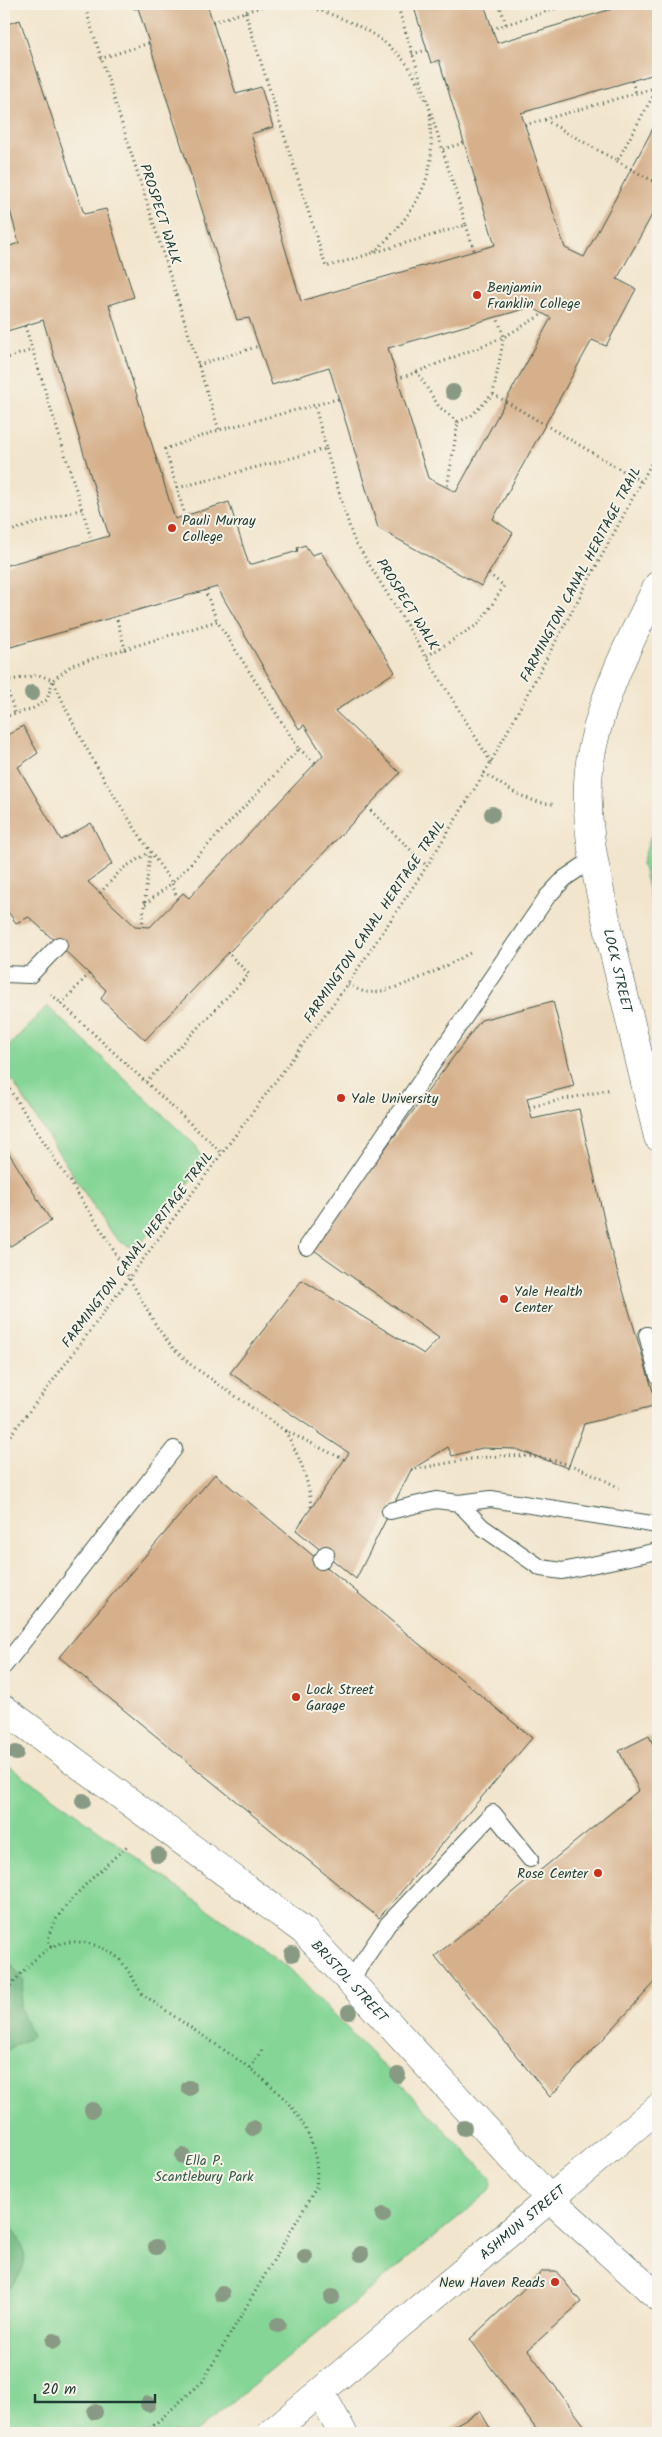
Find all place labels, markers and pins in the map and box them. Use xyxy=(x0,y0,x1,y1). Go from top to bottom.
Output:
place label: Benjamin Franklin College xyxy=(487,277,581,315)
marker: Benjamin Franklin College xyxy=(471,289,483,301)
place label: Pauli Murray College xyxy=(182,510,256,548)
marker: Pauli Murray College xyxy=(166,522,178,534)
place label: Yale University xyxy=(351,1088,439,1110)
marker: Yale University xyxy=(335,1092,347,1104)
place label: Yale Health Center xyxy=(514,1281,583,1319)
marker: Yale Health Center xyxy=(498,1293,510,1305)
place label: Lock Street Garage xyxy=(306,1679,374,1717)
marker: Lock Street Garage xyxy=(290,1691,302,1703)
place label: Rose Center xyxy=(517,1863,589,1885)
marker: Rose Center xyxy=(592,1867,604,1879)
place label: New Haven Reads xyxy=(439,2272,545,2294)
marker: New Haven Reads xyxy=(549,2276,561,2288)

